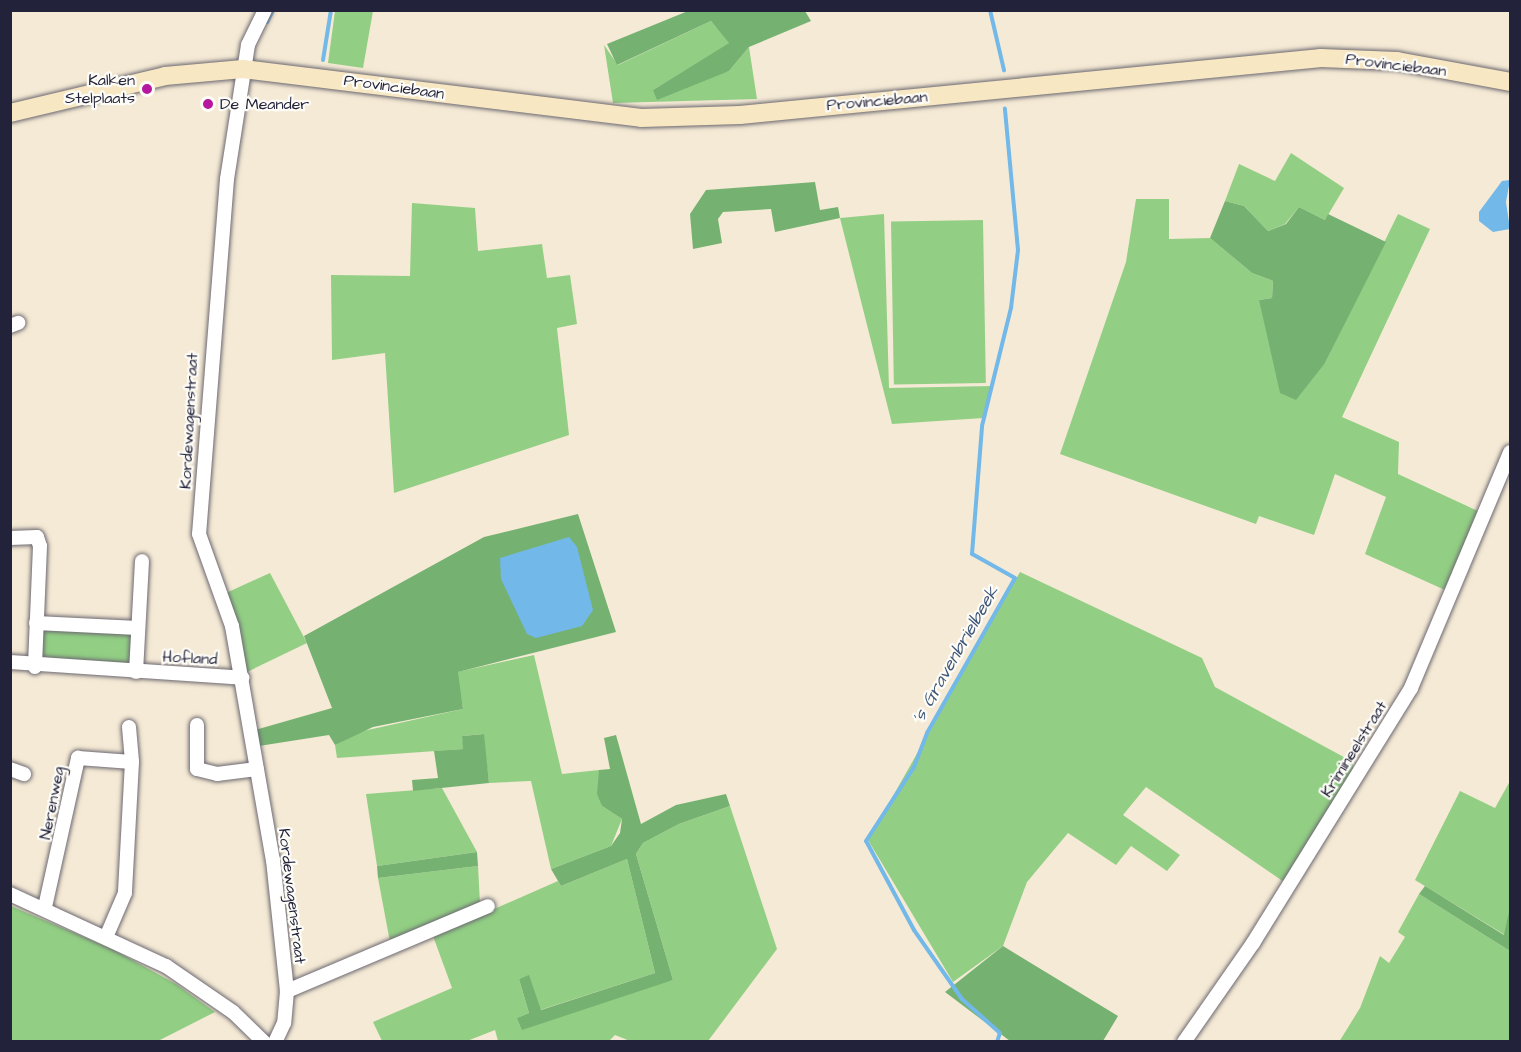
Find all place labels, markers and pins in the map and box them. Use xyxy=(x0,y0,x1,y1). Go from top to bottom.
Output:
place label: Kalken Stelplaats xyxy=(65,70,135,108)
marker: Kalken Stelplaats xyxy=(140,82,154,96)
place label: De Meander xyxy=(220,94,309,114)
marker: De Meander xyxy=(201,97,215,111)

